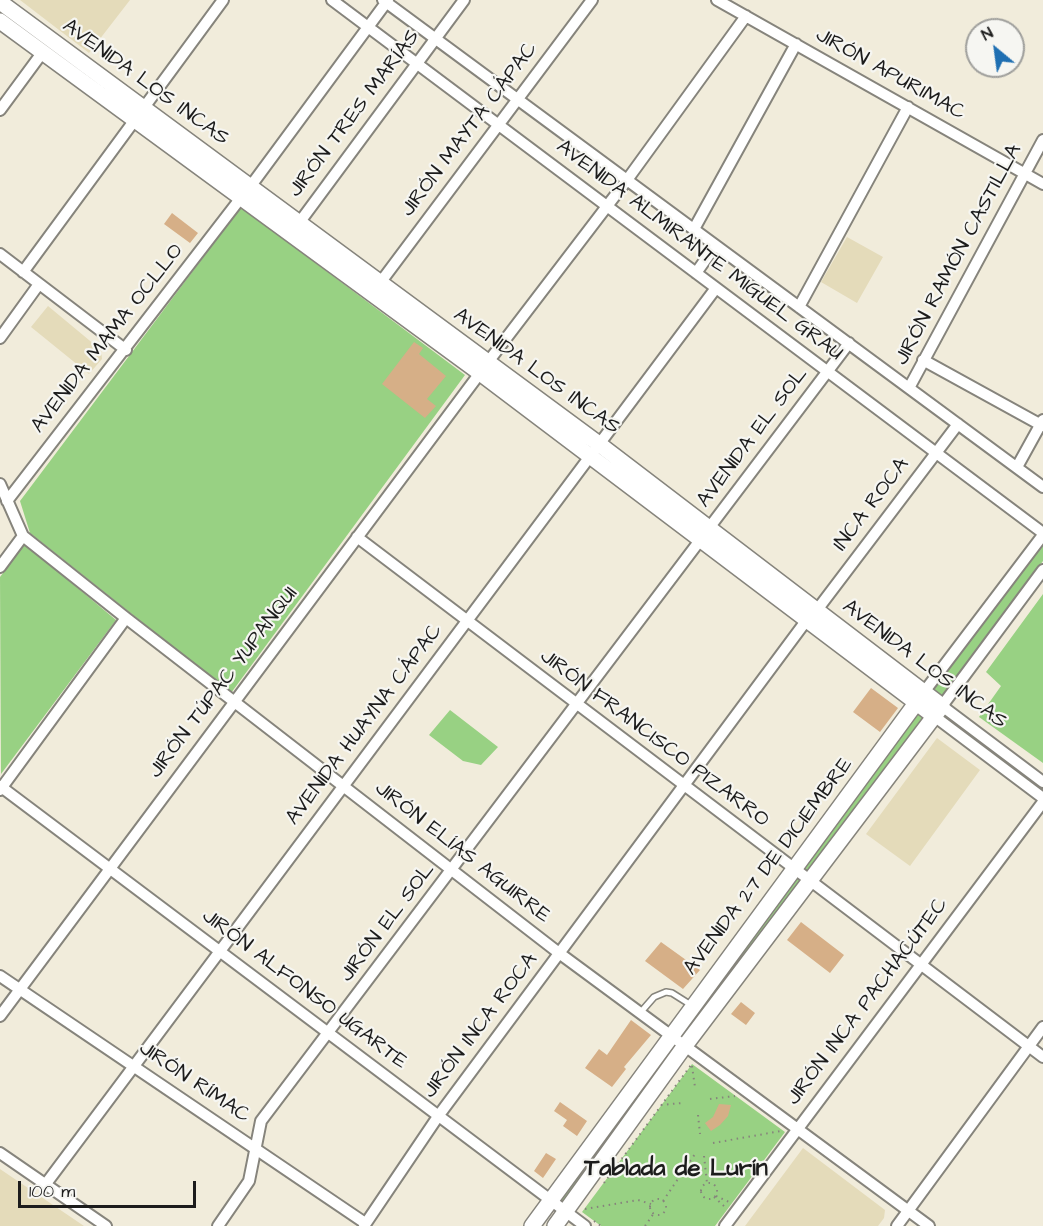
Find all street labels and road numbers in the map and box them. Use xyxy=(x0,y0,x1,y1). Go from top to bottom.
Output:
street label: AVENIDA LOS INCAS xyxy=(57,14,233,152)
street label: JIRÓN APURIMAC xyxy=(811,23,969,127)
street label: JIRÓN TRES MARÍAS xyxy=(284,25,426,203)
street label: JIRÓN MAYTA CÁPAC xyxy=(396,38,544,222)
street label: AVENIDA ALMIRANTE MIGUEL GRAU xyxy=(551,135,847,367)
street label: JIRÓN RAMÓN CASTILLA xyxy=(890,140,1028,370)
street label: AVENIDA MAMA OCLLO xyxy=(26,239,190,439)
street label: AVENIDA LOS INCAS xyxy=(448,303,624,441)
street label: AVENIDA EL SOL xyxy=(692,363,814,513)
street label: INCA ROCA xyxy=(829,453,915,557)
street label: JIRÓN TÚPAC YUPANQUI xyxy=(144,582,304,784)
street label: AVENIDA LOS INCAS xyxy=(837,595,1011,735)
street label: AVENIDA HUAYNA CÁPAC xyxy=(281,620,449,830)
street label: JIRÓN FRANCISCO PIZARRO xyxy=(534,645,774,833)
street label: AVENIDA 27 DE DICIEMBRE xyxy=(679,753,859,981)
street label: JIRÓN ELÍAS AGUIRRE xyxy=(369,777,555,929)
street label: JIRÓN EL SOL xyxy=(335,859,441,987)
street label: JIRÓN INCA PACHACÚTEC xyxy=(782,893,954,1111)
street label: JIRÓN ALFONSO UGARTE xyxy=(196,904,412,1076)
street label: JIRÓN INCA ROCA xyxy=(418,948,544,1104)
street label: JIRÓN RÍMAC xyxy=(134,1037,254,1129)

